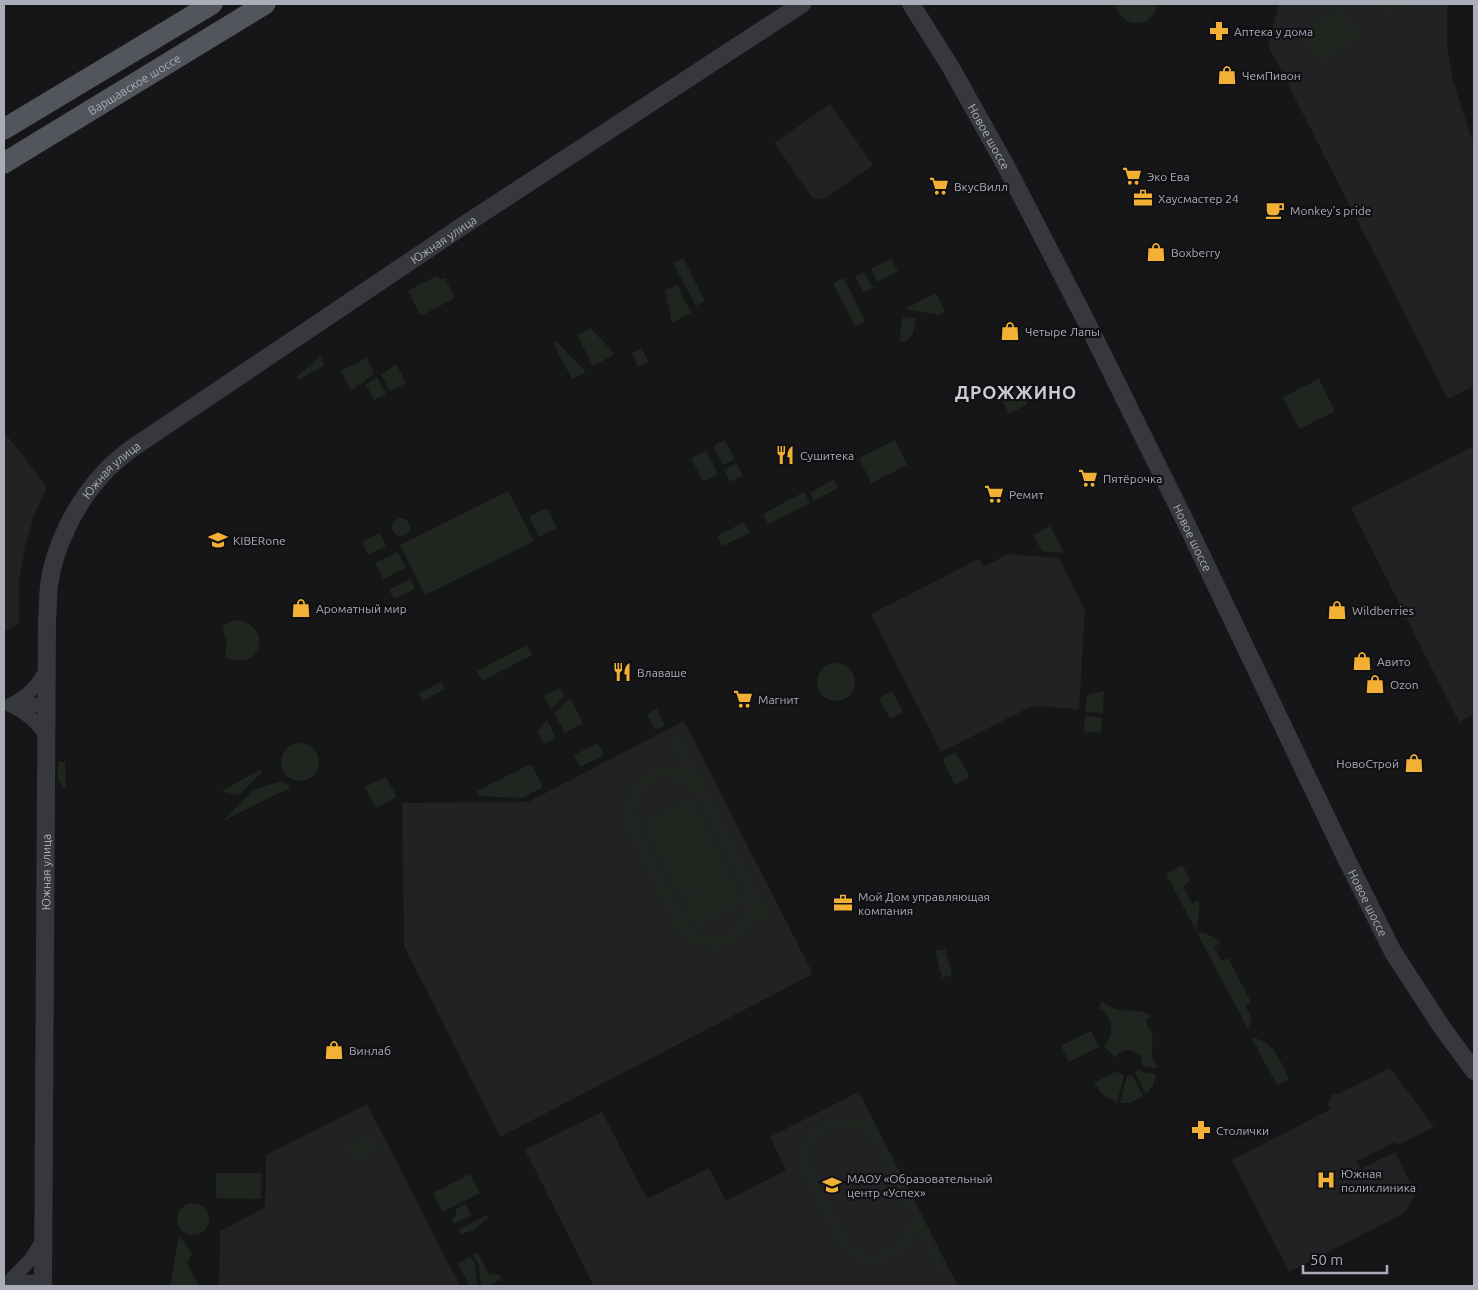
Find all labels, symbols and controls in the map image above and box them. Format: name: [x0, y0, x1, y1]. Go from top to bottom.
pharmacy icon: Аптека у дома: [1208, 20, 1230, 42]
place label: Аптека у дома: [1234, 25, 1313, 38]
street label: Варшавское шоссе: [85, 51, 182, 117]
shop icon: ЧемПивон: [1216, 64, 1238, 86]
place label: ЧемПивон: [1242, 69, 1301, 82]
street label: Новое шоссе: [966, 101, 1013, 172]
supermarket icon: Эко Ева: [1121, 165, 1143, 187]
place label: Эко Ева: [1147, 170, 1190, 183]
supermarket icon: ВкусВилл: [928, 175, 950, 197]
place label: ВкусВилл: [954, 180, 1008, 193]
office icon: Хаусмастер 24: [1132, 187, 1154, 209]
place label: Хаусмастер 24: [1158, 192, 1239, 205]
cafe icon: Monkey’s pride: [1264, 199, 1286, 221]
place label: Monkey’s pride: [1290, 204, 1371, 217]
street label: Южная улица: [408, 212, 478, 266]
shop icon: Boxberry: [1145, 241, 1167, 263]
place label: Boxberry: [1171, 246, 1221, 259]
shop icon: Четыре Лапы: [999, 320, 1021, 342]
place label: Четыре Лапы: [1025, 325, 1100, 338]
district label: ДРОЖЖИНО: [955, 382, 1077, 402]
street label: Южная улица: [79, 438, 142, 501]
restaurant icon: Сушитека: [774, 444, 796, 466]
place label: Сушитека: [800, 449, 854, 462]
supermarket icon: Пятёрочка: [1077, 467, 1099, 489]
place label: Пятёрочка: [1103, 472, 1162, 485]
supermarket icon: Ремит: [983, 483, 1005, 505]
place label: Ремит: [1009, 488, 1044, 501]
street label: Новое шоссе: [1171, 502, 1215, 573]
school or university icon: KIBERone: [207, 529, 229, 551]
place label: KIBERone: [233, 534, 286, 547]
shop icon: Ароматный мир: [290, 597, 312, 619]
shop icon: Wildberries: [1326, 599, 1348, 621]
place label: Ароматный мир: [316, 602, 407, 615]
place label: Wildberries: [1352, 604, 1414, 617]
shop icon: Авито: [1351, 650, 1373, 672]
place label: Авито: [1377, 655, 1411, 668]
restaurant icon: Влаваше: [611, 661, 633, 683]
place label: Влаваше: [637, 666, 687, 679]
shop icon: Ozon: [1364, 673, 1386, 695]
place label: Ozon: [1390, 678, 1419, 691]
supermarket icon: Магнит: [732, 688, 754, 710]
place label: Магнит: [758, 693, 800, 706]
shop icon: НовоСтрой: [1403, 752, 1425, 774]
place label: НовоСтрой: [1336, 757, 1399, 770]
street label: Южная улица: [39, 834, 52, 910]
street label: Новое шоссе: [1346, 867, 1391, 938]
place label: Мой Дом управляющая компания: [858, 890, 990, 917]
office icon: Мой Дом управляющая компания: [832, 892, 854, 914]
shop icon: Винлаб: [323, 1039, 345, 1061]
place label: Винлаб: [349, 1044, 391, 1057]
pharmacy icon: Столички: [1190, 1119, 1212, 1141]
place label: Столички: [1216, 1124, 1269, 1137]
place label: Южная поликлиника: [1341, 1167, 1416, 1194]
hospital icon: Южная поликлиника: [1315, 1169, 1337, 1191]
place label: МАОУ «Образовательный центр «Успех»: [847, 1172, 993, 1199]
school or university icon: МАОУ «Образовательный центр «Успех»: [821, 1174, 843, 1196]
scale bar: [1303, 1242, 1387, 1274]
text: 50 m: [1310, 1251, 1343, 1268]

